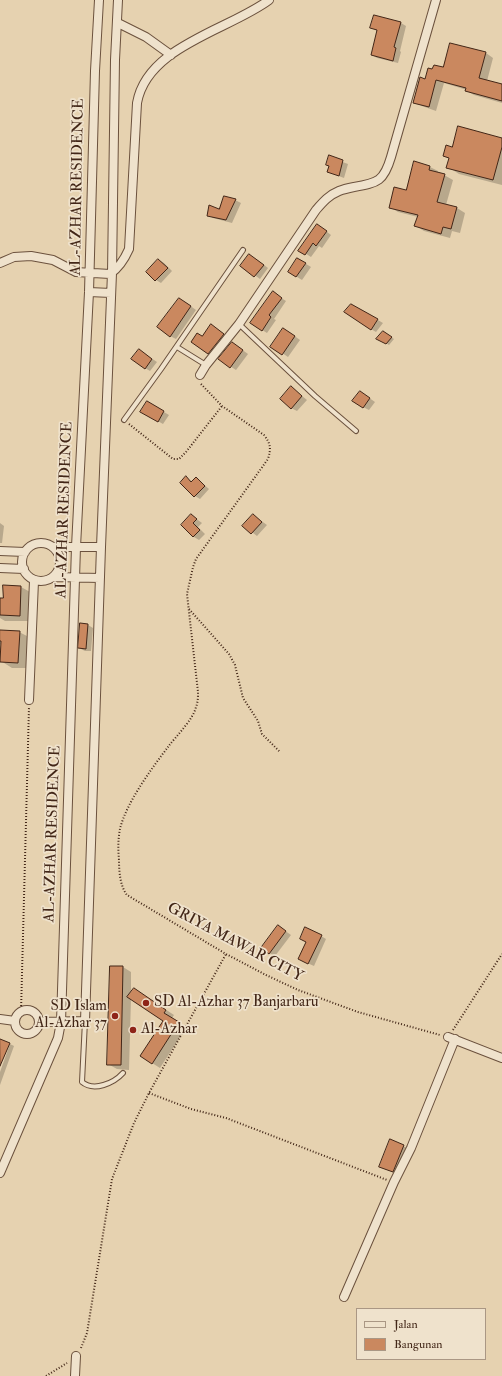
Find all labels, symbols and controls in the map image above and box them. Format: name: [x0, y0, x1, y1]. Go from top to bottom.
street label: AL-AZHAR RESIDENCE: [67, 98, 89, 276]
street label: AL-AZHAR RESIDENCE: [53, 421, 77, 599]
street label: AL-AZHAR RESIDENCE: [41, 745, 65, 923]
street label: GRIYA MAWAR CITY: [164, 899, 306, 987]
place label: SD Al-Azhar 37 Banjarbaru: [154, 994, 319, 1012]
place label: SD Islam Al-Azhar 37: [35, 998, 107, 1033]
marker: SD Al-Azhar 37 Banjarbaru: [141, 998, 151, 1008]
marker: SD Islam Al-Azhar 37: [110, 1011, 120, 1021]
place label: Al-Azhar: [141, 1021, 197, 1039]
marker: Al-Azhar: [128, 1025, 138, 1035]
legend: [356, 1308, 486, 1360]
text: Jalan: [394, 1317, 418, 1332]
text: Bangunan: [394, 1337, 443, 1352]

